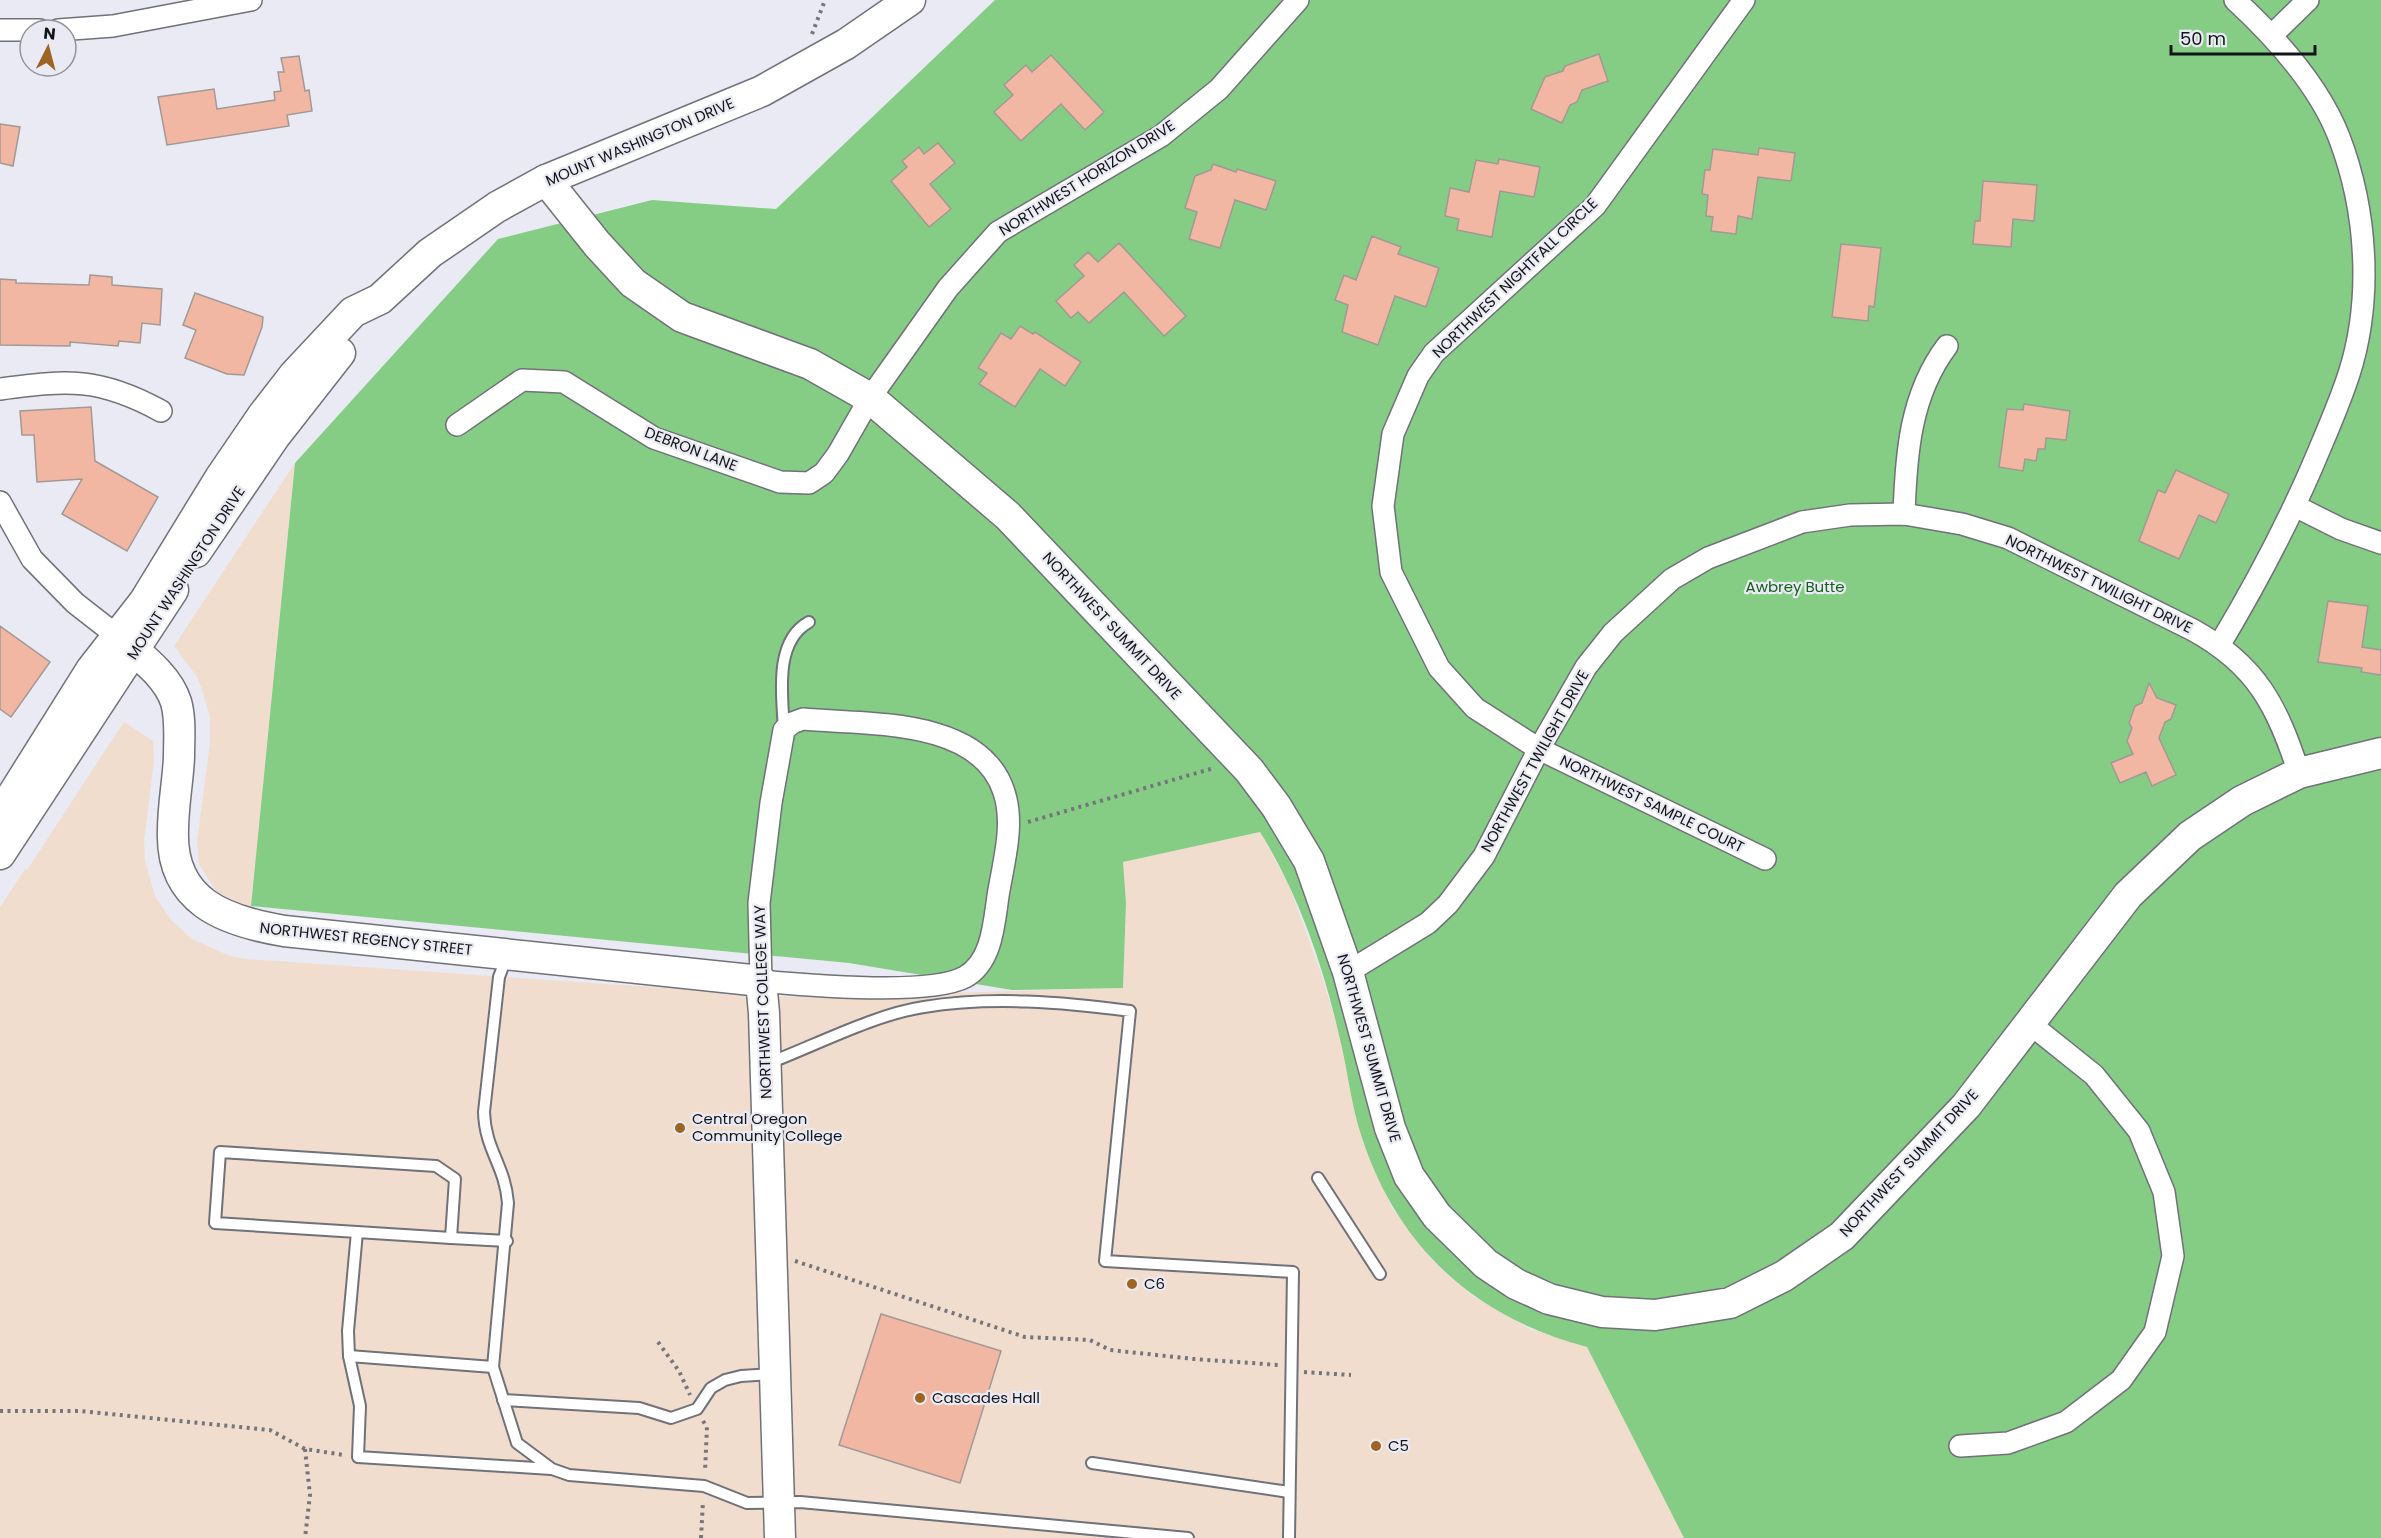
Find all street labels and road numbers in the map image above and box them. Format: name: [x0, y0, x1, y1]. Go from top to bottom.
street label: MOUNT WASHINGTON DRIVE: [542, 92, 737, 191]
street label: NORTHWEST HORIZON DRIVE: [995, 115, 1179, 241]
street label: NORTHWEST NIGHTFALL CIRCLE: [1427, 193, 1602, 362]
street label: DEBRON LANE: [642, 421, 741, 476]
street label: MOUNT WASHINGTON DRIVE: [121, 482, 250, 664]
street label: NORTHWEST TWILIGHT DRIVE: [2002, 529, 2196, 638]
street label: NORTHWEST SUMMIT DRIVE: [1038, 547, 1187, 704]
street label: NORTHWEST TWILIGHT DRIVE: [1476, 666, 1593, 856]
street label: NORTHWEST SAMPLE COURT: [1557, 750, 1748, 857]
street label: NORTHWEST COLLEGE WAY: [749, 904, 776, 1099]
street label: NORTHWEST REGENCY STREET: [259, 917, 473, 960]
street label: NORTHWEST SUMMIT DRIVE: [1333, 951, 1406, 1145]
street label: NORTHWEST SUMMIT DRIVE: [1834, 1084, 1983, 1241]

